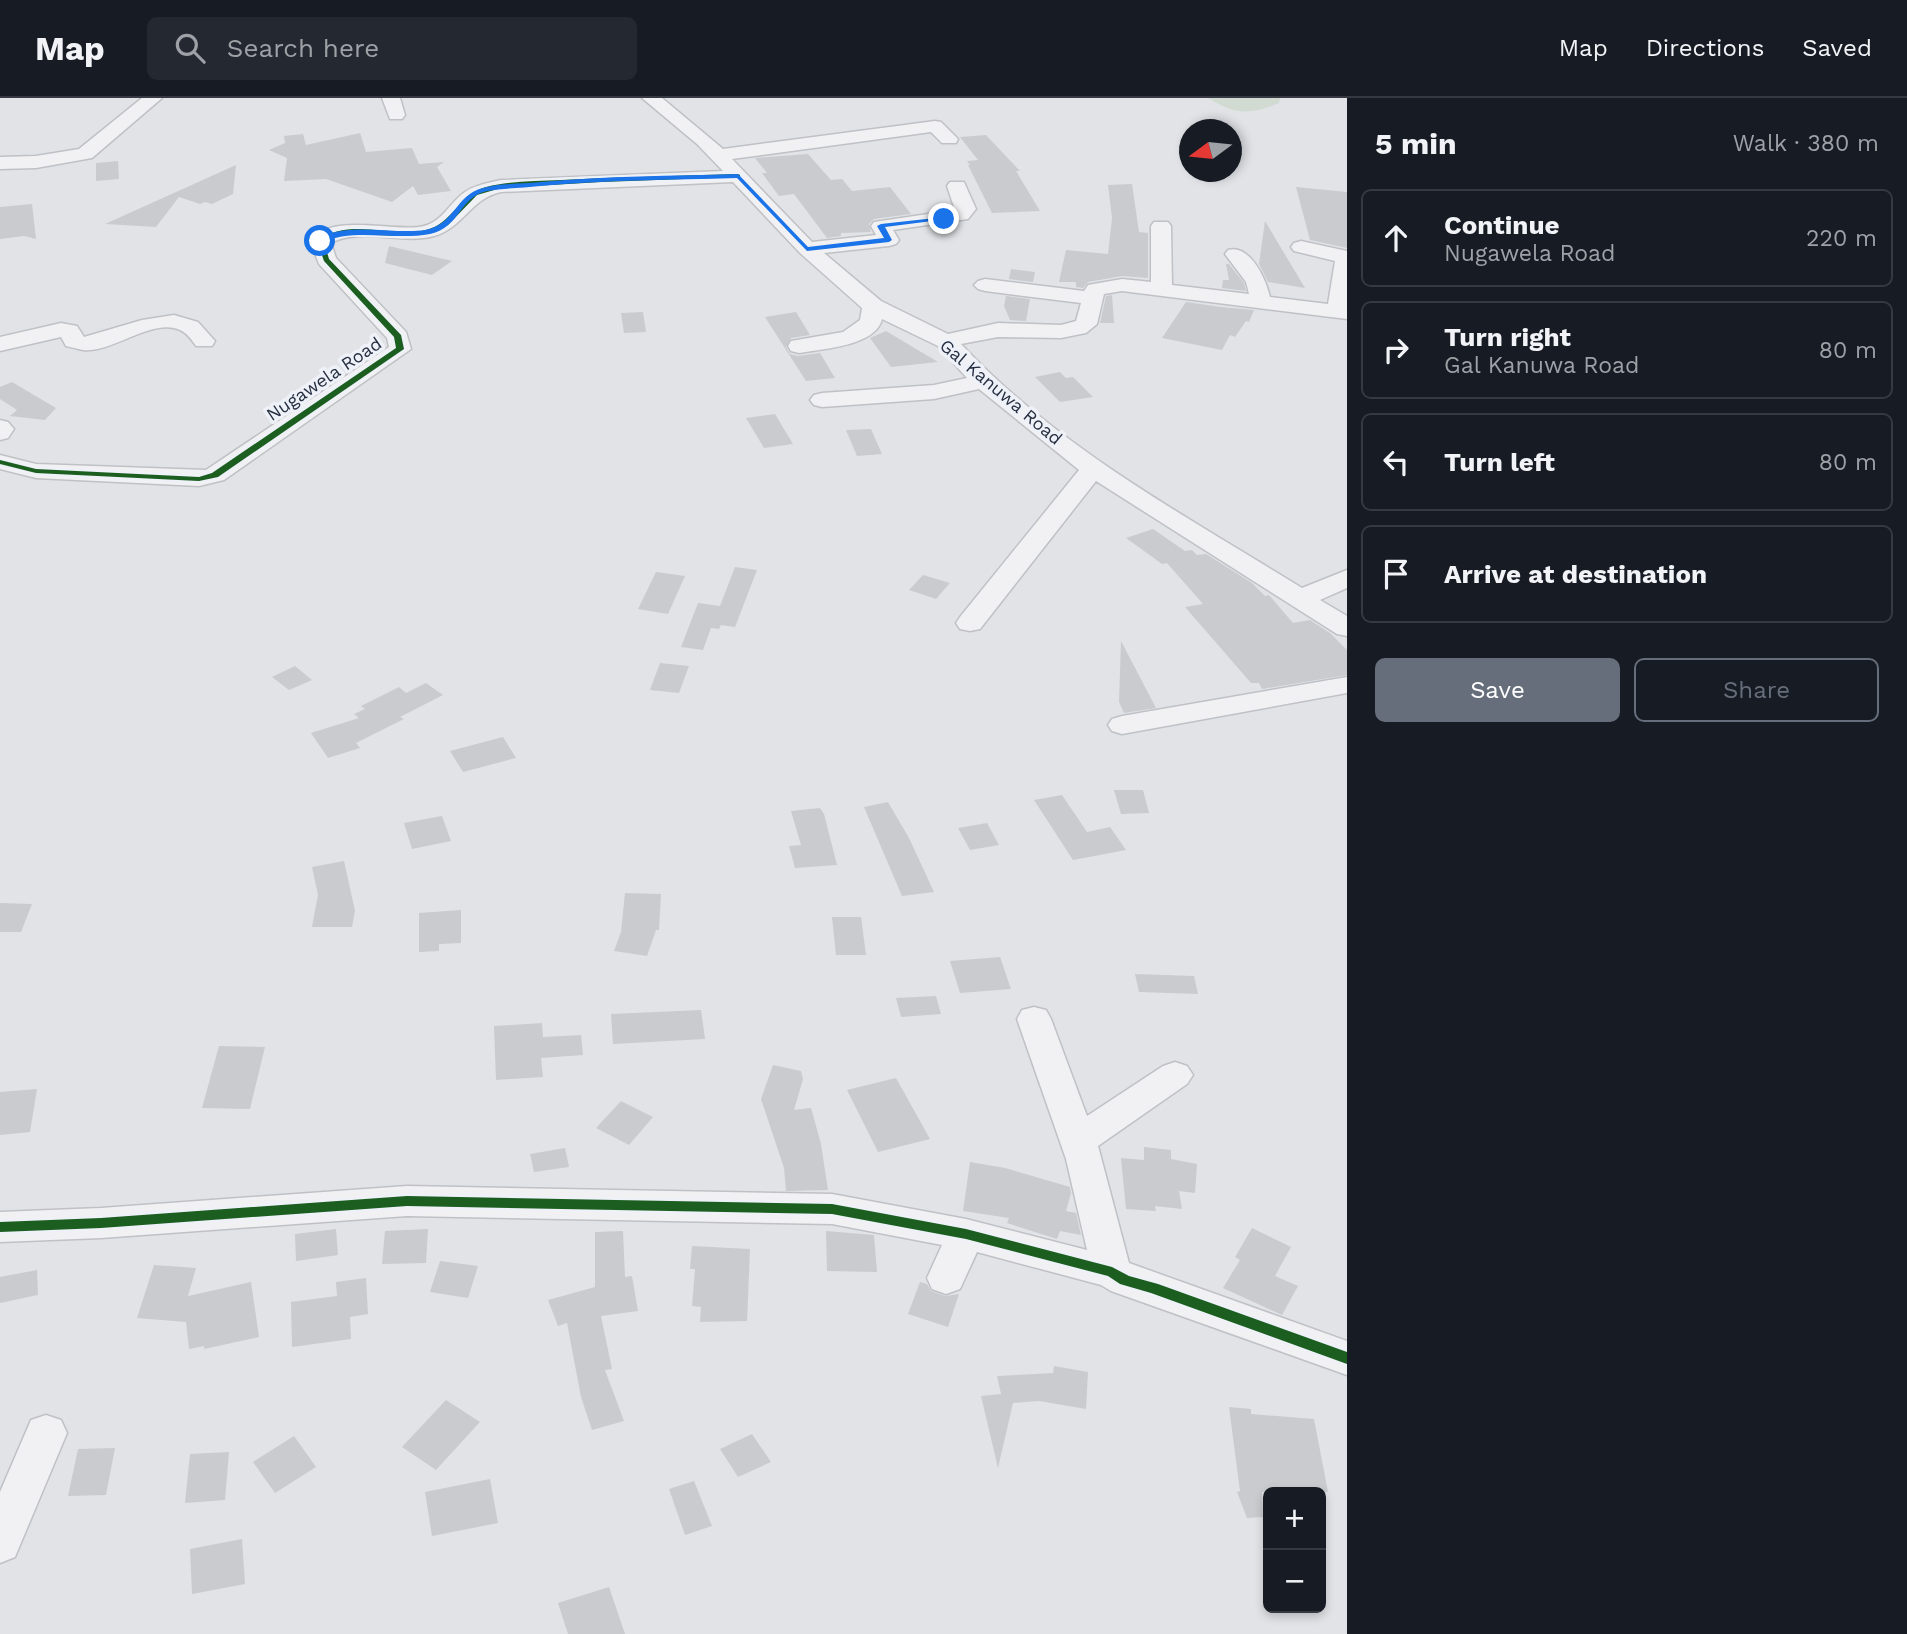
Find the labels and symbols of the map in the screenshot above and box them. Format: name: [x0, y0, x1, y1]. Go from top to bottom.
north arrow: [1179, 119, 1242, 182]
route end: [928, 203, 959, 234]
route start: [304, 225, 335, 256]
street label: Nugawela Road: [262, 332, 385, 425]
street label: Gal Kanuwa Road: [936, 334, 1067, 449]

